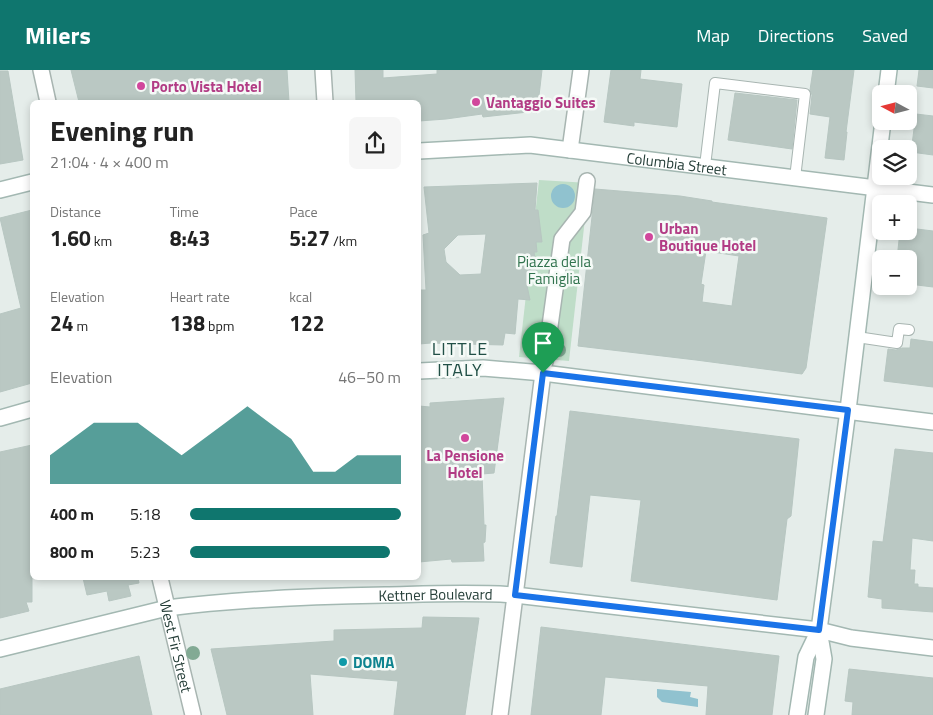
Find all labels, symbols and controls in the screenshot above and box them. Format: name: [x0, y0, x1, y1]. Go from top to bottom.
text: Milers: [25, 17, 91, 53]
text: Map: [696, 22, 730, 49]
text: Directions: [758, 22, 834, 49]
text: Saved: [862, 22, 908, 49]
place label: Porto Vista Hotel: [151, 75, 262, 98]
marker: Porto Vista Hotel: [135, 80, 147, 92]
north arrow: [872, 85, 918, 130]
map controls: [872, 85, 917, 295]
place label: Vantaggio Suites: [486, 91, 595, 114]
marker: Vantaggio Suites: [470, 96, 482, 108]
text: Evening run: [50, 109, 194, 152]
button: share: [349, 117, 401, 169]
button: layers: [872, 140, 917, 185]
street label: Columbia Street: [625, 146, 729, 181]
text: 21:04 · 4 × 400 m: [50, 150, 169, 174]
button: +: [872, 195, 917, 240]
text: Distance: [50, 201, 101, 222]
text: Time: [170, 201, 199, 222]
text: Pace: [289, 201, 318, 222]
place label: Urban Boutique Hotel: [659, 217, 756, 257]
text: 1.60: [50, 222, 91, 254]
text: 8:43: [170, 222, 210, 254]
text: 5:27: [289, 222, 330, 254]
text: km: [91, 230, 112, 251]
text: /km: [330, 230, 357, 251]
marker: Urban Boutique Hotel: [643, 231, 655, 243]
park label: Piazza della Famiglia: [517, 250, 592, 290]
button: −: [872, 250, 917, 295]
text: Elevation: [50, 286, 104, 307]
text: Heart rate: [170, 286, 230, 307]
text: kcal: [289, 286, 312, 307]
text: 24: [50, 307, 74, 339]
text: 138: [170, 307, 205, 339]
text: 122: [289, 307, 325, 339]
text: m: [74, 315, 88, 336]
text: bpm: [205, 315, 234, 336]
pin: [522, 322, 564, 373]
icon: arrive: [529, 329, 557, 357]
district label: LITTLE ITALY: [432, 335, 488, 383]
text: Elevation: [50, 365, 112, 389]
text: 46–50 m: [338, 365, 401, 389]
marker: La Pensione Hotel: [459, 432, 471, 444]
place label: La Pensione Hotel: [426, 444, 504, 484]
text: 400 m: [50, 502, 94, 526]
text: 5:18: [130, 502, 160, 526]
text: 800 m: [50, 540, 94, 564]
text: 5:23: [130, 540, 160, 564]
street label: Kettner Boulevard: [378, 582, 493, 607]
street label: West Fir Street: [154, 597, 199, 695]
place label: DOMA: [353, 651, 394, 674]
marker: DOMA: [337, 656, 349, 668]

